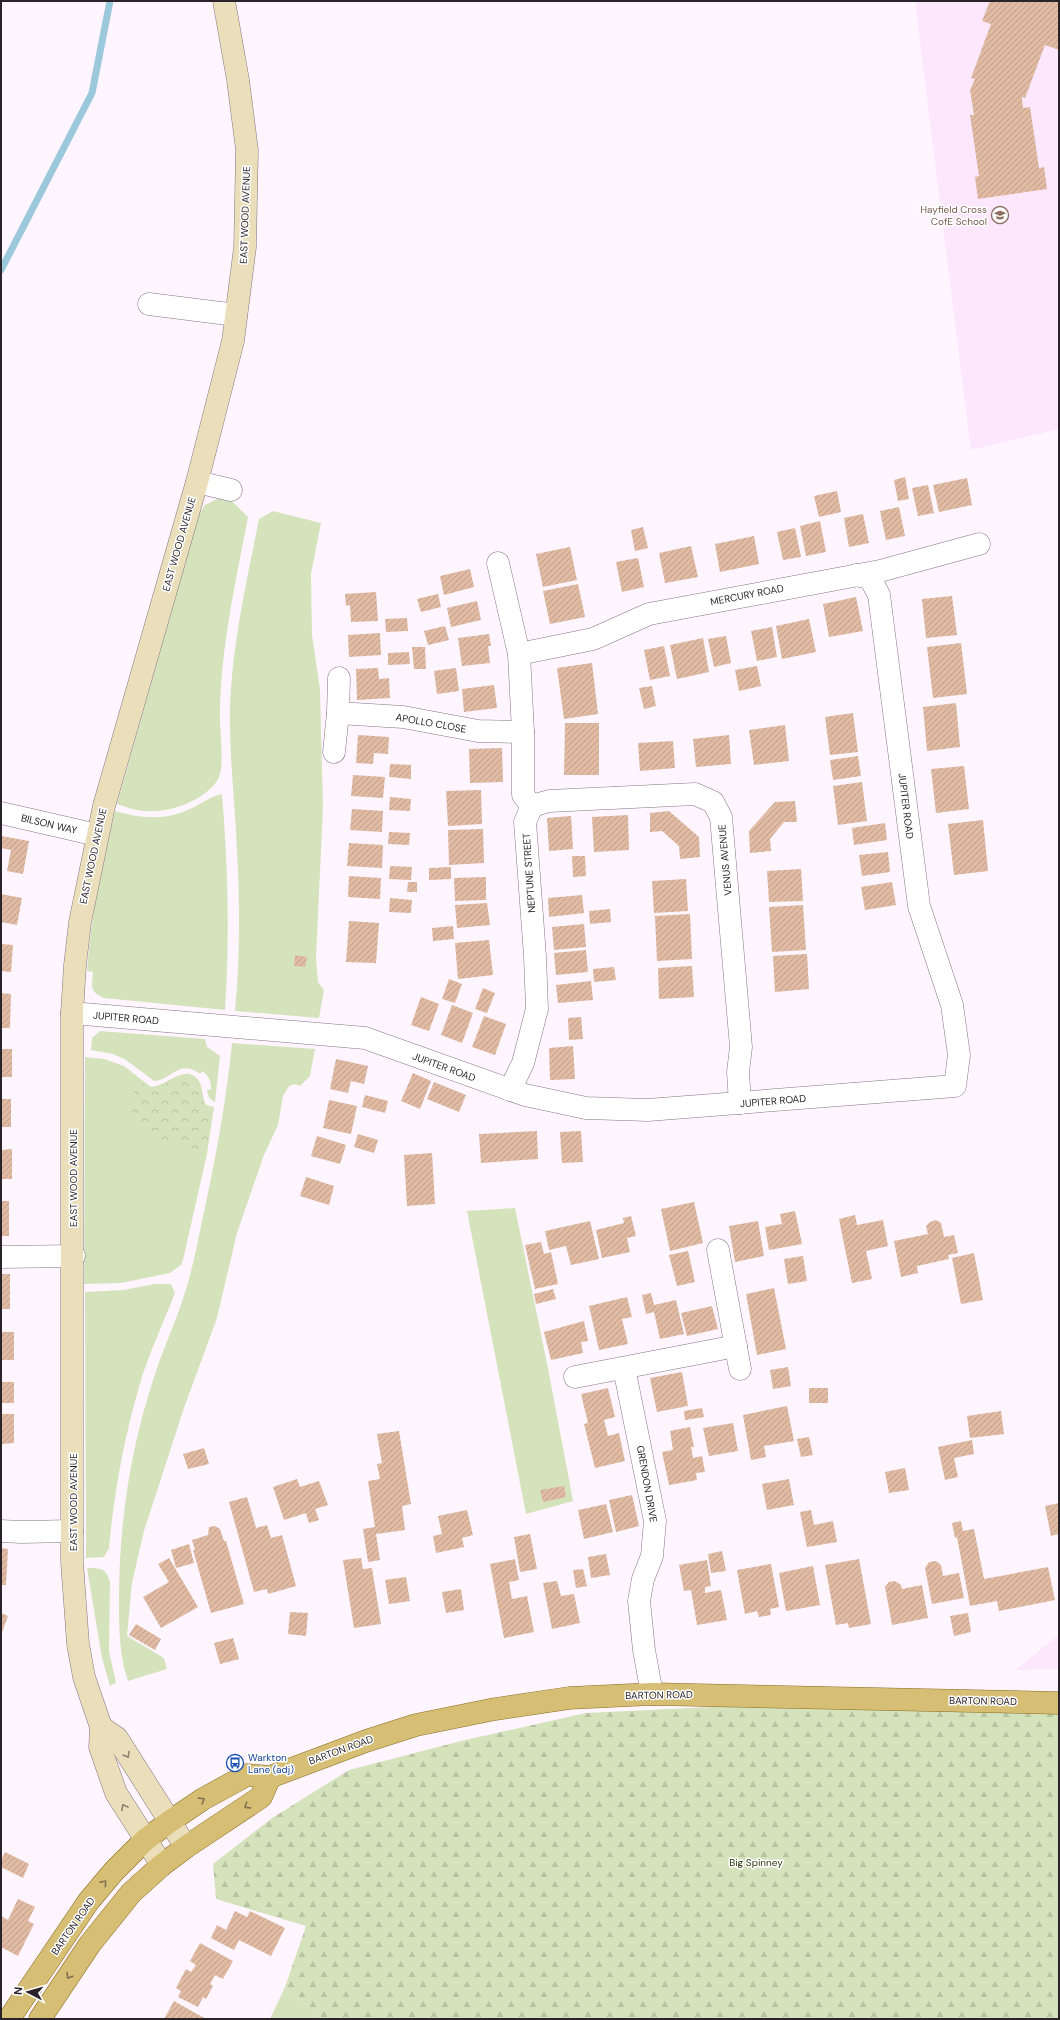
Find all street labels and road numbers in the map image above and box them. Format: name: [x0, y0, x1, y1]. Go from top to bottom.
street label: EAST WOOD AVENUE: [237, 166, 253, 264]
street label: EAST WOOD AVENUE: [159, 495, 199, 593]
street label: MERCURY ROAD: [709, 581, 785, 608]
street label: APOLLO CLOSE: [395, 710, 468, 736]
street label: JUPITER ROAD: [896, 772, 917, 840]
street label: EAST WOOD AVENUE: [76, 806, 110, 905]
street label: BILSON WAY: [20, 811, 78, 837]
street label: VENUS AVENUE: [715, 824, 735, 896]
street label: NEPTUNE STREET: [520, 832, 538, 913]
street label: JUPITER ROAD: [92, 1009, 160, 1027]
street label: JUPITER ROAD: [411, 1050, 477, 1084]
street label: JUPITER ROAD: [739, 1092, 807, 1110]
street label: EAST WOOD AVENUE: [67, 1129, 80, 1227]
street label: GRENDON DRIVE: [634, 1445, 660, 1524]
street label: EAST WOOD AVENUE: [67, 1453, 80, 1551]
street label: BARTON ROAD: [625, 1688, 693, 1702]
street label: BARTON ROAD: [949, 1694, 1017, 1708]
street label: BARTON ROAD: [307, 1732, 375, 1768]
street label: BARTON ROAD: [48, 1894, 98, 1957]

